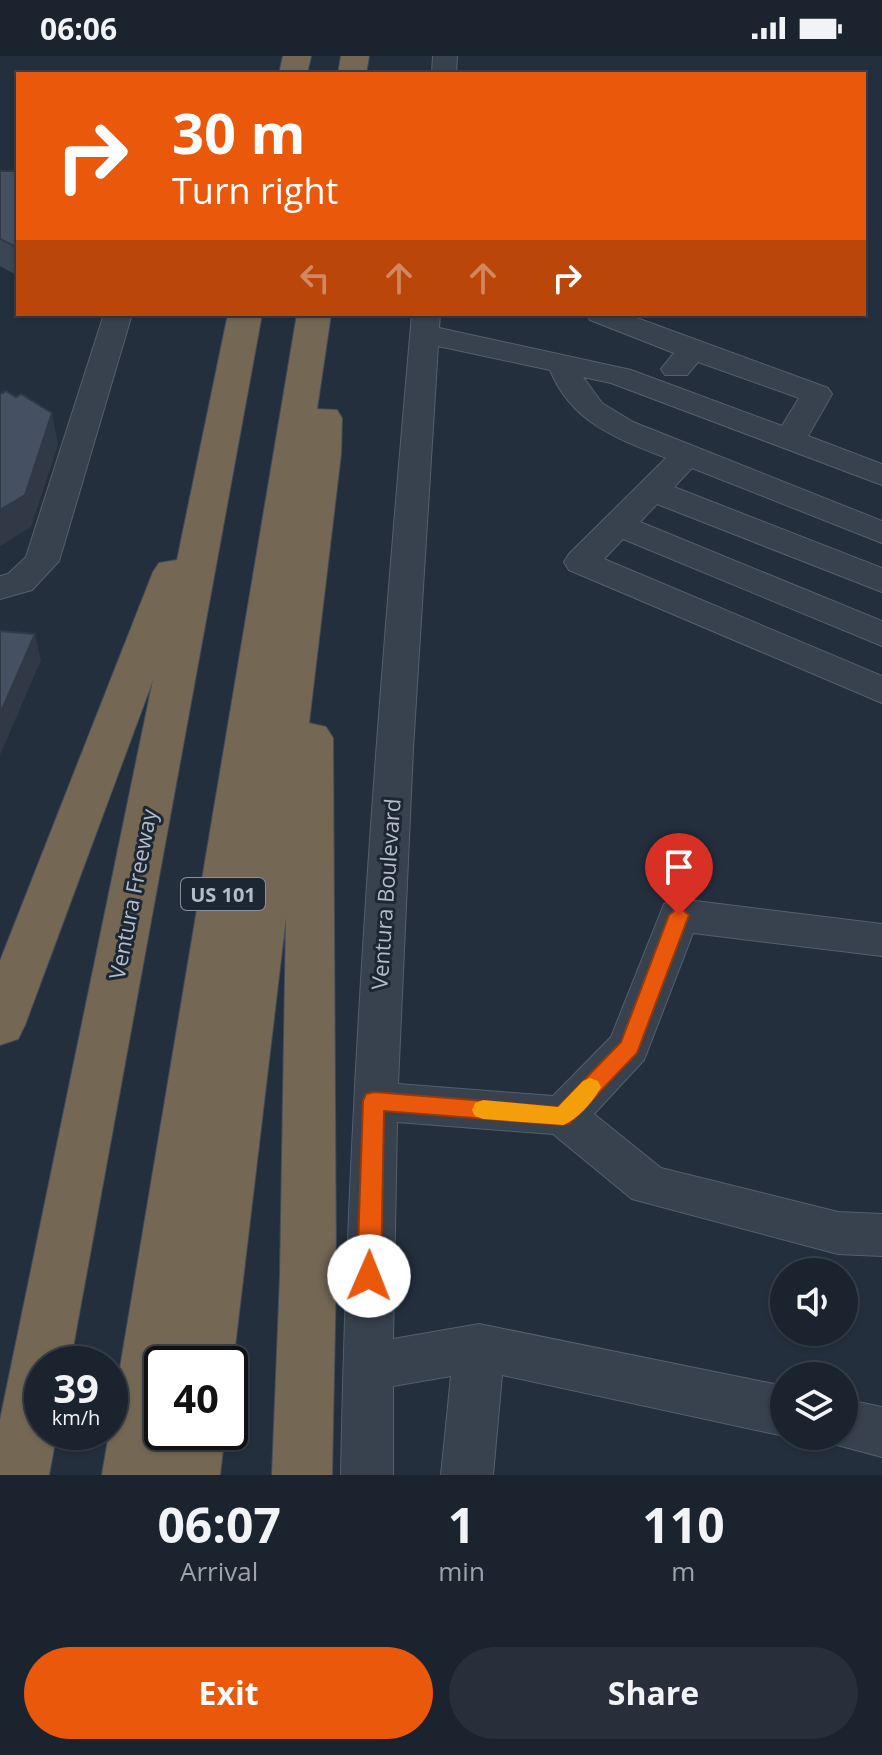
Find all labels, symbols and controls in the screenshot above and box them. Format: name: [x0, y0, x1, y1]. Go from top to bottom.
text: 06:06: [40, 8, 117, 49]
text: 30 m: [172, 94, 306, 170]
icon: right: [40, 104, 144, 208]
text: Turn right: [172, 166, 338, 215]
icon: left: [293, 256, 337, 300]
icon: ahead: [377, 256, 421, 300]
icon: ahead: [461, 256, 505, 300]
icon: right: [545, 256, 589, 300]
street label: Ventura Boulevard: [363, 797, 407, 991]
street label: Ventura Freeway: [101, 805, 163, 982]
pin: [645, 833, 713, 915]
icon: arrive: [657, 845, 701, 889]
road number: US 101: [181, 878, 265, 910]
position arrow: [327, 1234, 411, 1318]
map controls: [770, 1258, 858, 1450]
button: sound: [770, 1258, 858, 1346]
speed limit sign: 40: [144, 1346, 248, 1450]
text: 39: [53, 1360, 99, 1415]
button: layers: [770, 1362, 858, 1450]
text: km/h: [52, 1404, 100, 1431]
text: 06:07: [157, 1492, 281, 1557]
text: 1: [448, 1492, 475, 1557]
text: 110: [642, 1492, 725, 1557]
text: Arrival: [180, 1553, 258, 1589]
text: min: [438, 1553, 485, 1589]
text: m: [671, 1553, 695, 1589]
button: Exit: [24, 1647, 433, 1739]
button: Share: [449, 1647, 858, 1739]

